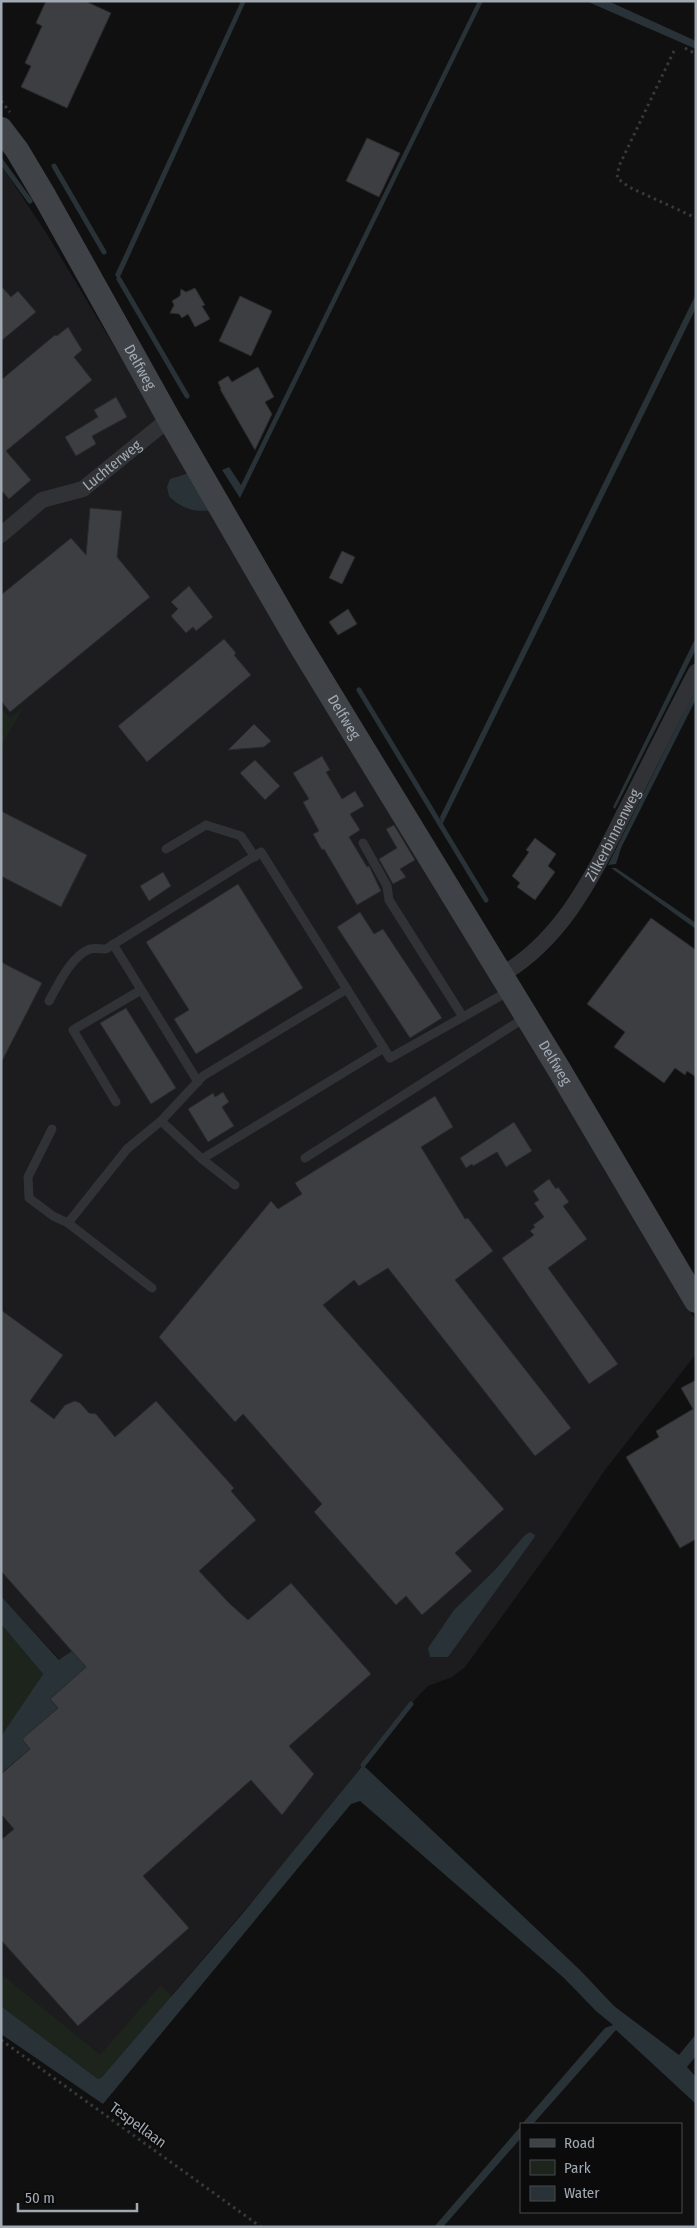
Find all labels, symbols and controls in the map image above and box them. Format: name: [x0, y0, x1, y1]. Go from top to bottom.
street label: Delfweg: [120, 341, 160, 393]
street label: Luchterweg: [79, 436, 145, 494]
street label: Delfweg: [324, 691, 364, 743]
street label: Zilkerbinnenweg: [581, 786, 644, 884]
street label: Delfweg: [535, 1037, 575, 1088]
street label: Tespellaan: [106, 2098, 170, 2152]
legend: [520, 2123, 682, 2213]
text: Road: [564, 2134, 595, 2152]
text: Park: [564, 2159, 591, 2177]
scale bar: [18, 2180, 136, 2212]
text: Water: [564, 2184, 600, 2202]
text: 50 m: [25, 2189, 55, 2207]

